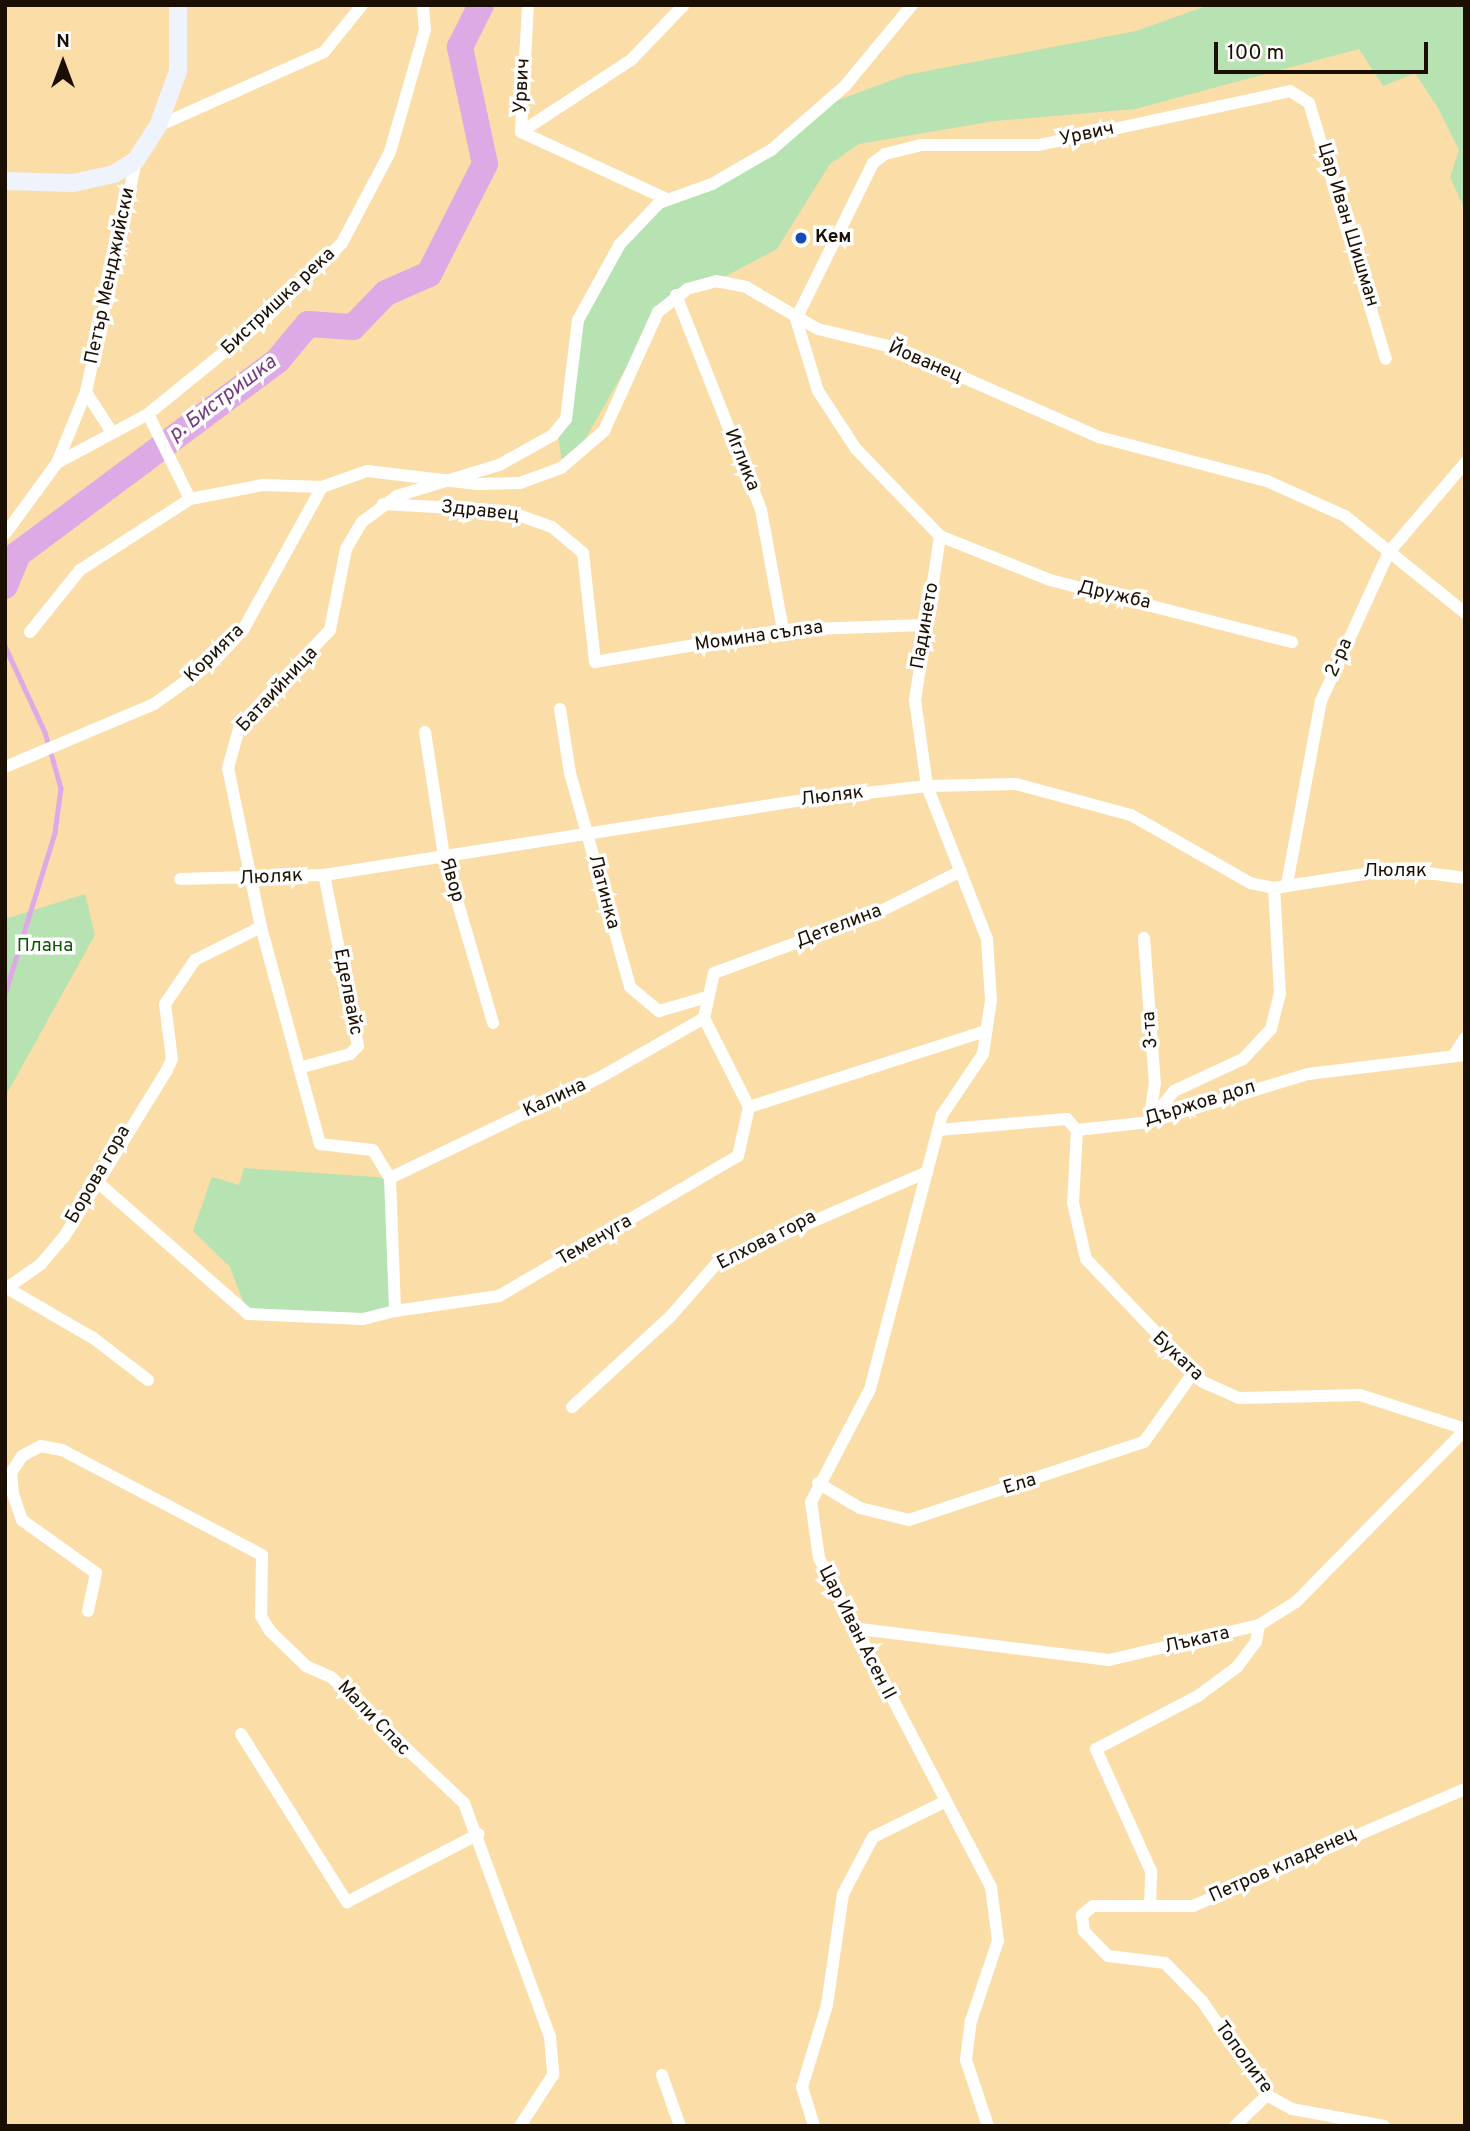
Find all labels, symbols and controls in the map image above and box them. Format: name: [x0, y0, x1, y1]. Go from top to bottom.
north arrow: [28, 28, 98, 98]
scale bar: [1218, 28, 1432, 72]
text: N: [56, 30, 70, 54]
text: 100 m: [1227, 40, 1284, 67]
street label: Урвич: [510, 58, 536, 114]
street label: Урвич: [1058, 118, 1116, 152]
street label: Цар Иван Шишман: [1311, 140, 1383, 310]
street label: Петър Менджийски: [81, 186, 141, 366]
place label: Кем: [815, 227, 851, 249]
marker: Кем: [793, 230, 809, 246]
street label: Бистришка река: [217, 244, 341, 360]
street label: Йованец: [884, 337, 966, 389]
water label: р. Бистришка: [164, 350, 282, 448]
street label: Иглика: [718, 426, 764, 494]
street label: Здравец: [440, 497, 520, 527]
street label: Дружба: [1075, 577, 1153, 615]
street label: Падинето: [907, 581, 945, 671]
street label: Момина сълза: [693, 617, 825, 657]
street label: Корията: [180, 620, 250, 688]
street label: 2-ра: [1321, 635, 1359, 681]
street label: Батаийница: [233, 643, 323, 737]
street label: Люляк: [799, 782, 865, 812]
street label: Латинка: [582, 852, 624, 932]
street label: Явор: [434, 855, 468, 905]
street label: Люляк: [1363, 861, 1427, 883]
street label: Люляк: [239, 865, 303, 891]
street label: Детелина: [793, 900, 885, 954]
park label: Плана: [17, 936, 73, 958]
street label: Еделвайс: [327, 947, 367, 1037]
street label: 3-та: [1138, 1010, 1164, 1050]
street label: Калина: [520, 1075, 590, 1123]
street label: Държов дол: [1141, 1076, 1259, 1132]
street label: Борова гора: [62, 1122, 136, 1228]
street label: Елхова гора: [714, 1206, 820, 1276]
street label: Теменуга: [554, 1210, 636, 1272]
street label: Буката: [1147, 1328, 1207, 1386]
street label: Ела: [1001, 1469, 1039, 1501]
street label: Цар Иван Асен II: [812, 1562, 900, 1704]
street label: Лъката: [1162, 1622, 1232, 1660]
street label: Мали Спас: [332, 1677, 414, 1761]
street label: Петров кладенец: [1206, 1823, 1360, 1909]
street label: Тополите: [1209, 2017, 1277, 2099]

